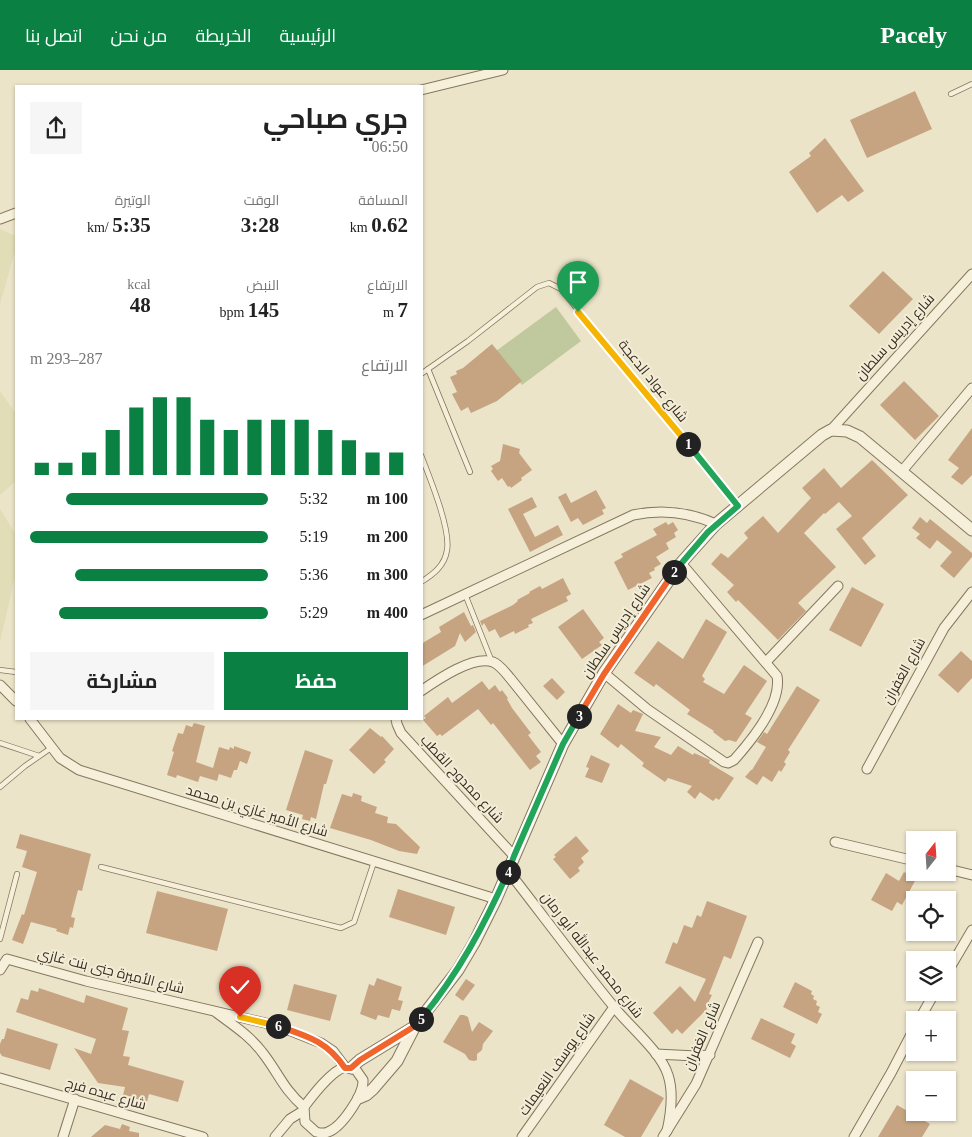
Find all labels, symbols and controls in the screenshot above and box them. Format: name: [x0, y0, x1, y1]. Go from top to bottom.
text: Pacely: [880, 22, 947, 48]
text: اتصل بنا: [25, 26, 83, 46]
text: من نحن: [111, 26, 167, 46]
text: الخريطة: [195, 26, 252, 46]
text: الرئيسية: [280, 26, 336, 46]
button: share: [30, 102, 82, 154]
text: جري صباحي: [263, 103, 408, 134]
text: 06:50: [372, 138, 408, 155]
text: الوتيرة: [115, 193, 151, 208]
text: الوقت: [244, 193, 279, 208]
text: المسافة: [358, 193, 408, 208]
text: 5:35: [112, 213, 151, 237]
text: 3:28: [241, 213, 279, 237]
text: 0.62: [371, 213, 408, 237]
text: /km: [87, 220, 112, 235]
text: km: [350, 220, 371, 235]
pin: [557, 261, 599, 312]
icon: arrive: [564, 268, 592, 296]
text: kcal: [127, 277, 151, 292]
text: النبض: [246, 278, 279, 293]
text: الارتفاع: [367, 278, 408, 293]
street label: شارع إدريس سلطان: [852, 291, 938, 384]
text: 48: [130, 293, 151, 317]
text: 145: [248, 298, 279, 322]
text: 7: [398, 298, 408, 322]
text: bpm: [219, 305, 248, 320]
text: m: [383, 305, 398, 320]
street label: شارع عواد الدعجة: [615, 337, 691, 426]
text: 287–293 m: [30, 350, 102, 367]
text: الارتفاع: [361, 357, 408, 374]
pin: 1: [676, 432, 700, 456]
text: 1: [685, 437, 692, 452]
text: 5:32: [300, 490, 328, 507]
text: 100 m: [367, 490, 408, 507]
text: 5:19: [300, 528, 328, 545]
text: 200 m: [367, 528, 408, 545]
pin: 2: [662, 560, 686, 584]
text: 2: [671, 565, 678, 580]
text: 5:36: [300, 566, 328, 583]
text: 300 m: [367, 566, 408, 583]
street label: شارع إدريس سلطان: [579, 581, 654, 682]
text: 5:29: [300, 604, 328, 621]
text: 400 m: [367, 604, 408, 621]
street label: شارع الغفران: [880, 635, 929, 707]
button: مشاركة: [30, 652, 214, 710]
button: حفظ: [224, 652, 408, 710]
pin: 3: [566, 704, 592, 728]
text: 3: [576, 709, 583, 724]
street label: شارع ممدوح القطب: [417, 732, 506, 827]
street label: شارع الأمير غازي بن محمد: [183, 782, 330, 844]
north arrow: [906, 831, 956, 881]
map controls: [906, 831, 956, 1121]
pin: 4: [496, 860, 520, 884]
text: 4: [505, 865, 512, 880]
street label: شارع محمد عبدالله أبو رمان: [537, 888, 647, 1022]
button: locate: [906, 891, 956, 941]
street label: شارع الأميرة جنى بنت غازي: [35, 946, 186, 1000]
button: layers: [906, 951, 956, 1001]
pin: [219, 966, 261, 1017]
icon: check: [226, 973, 254, 1001]
street label: شارع الغفران: [681, 999, 724, 1073]
pin: 5: [408, 1006, 434, 1032]
street label: شارع يوسف النعيمات: [516, 1010, 599, 1119]
button: +: [906, 1011, 956, 1061]
text: 5: [418, 1012, 425, 1027]
pin: 6: [266, 1014, 290, 1038]
text: 6: [275, 1019, 282, 1034]
button: −: [906, 1071, 956, 1121]
street label: شارع عبده فرج: [64, 1075, 148, 1114]

